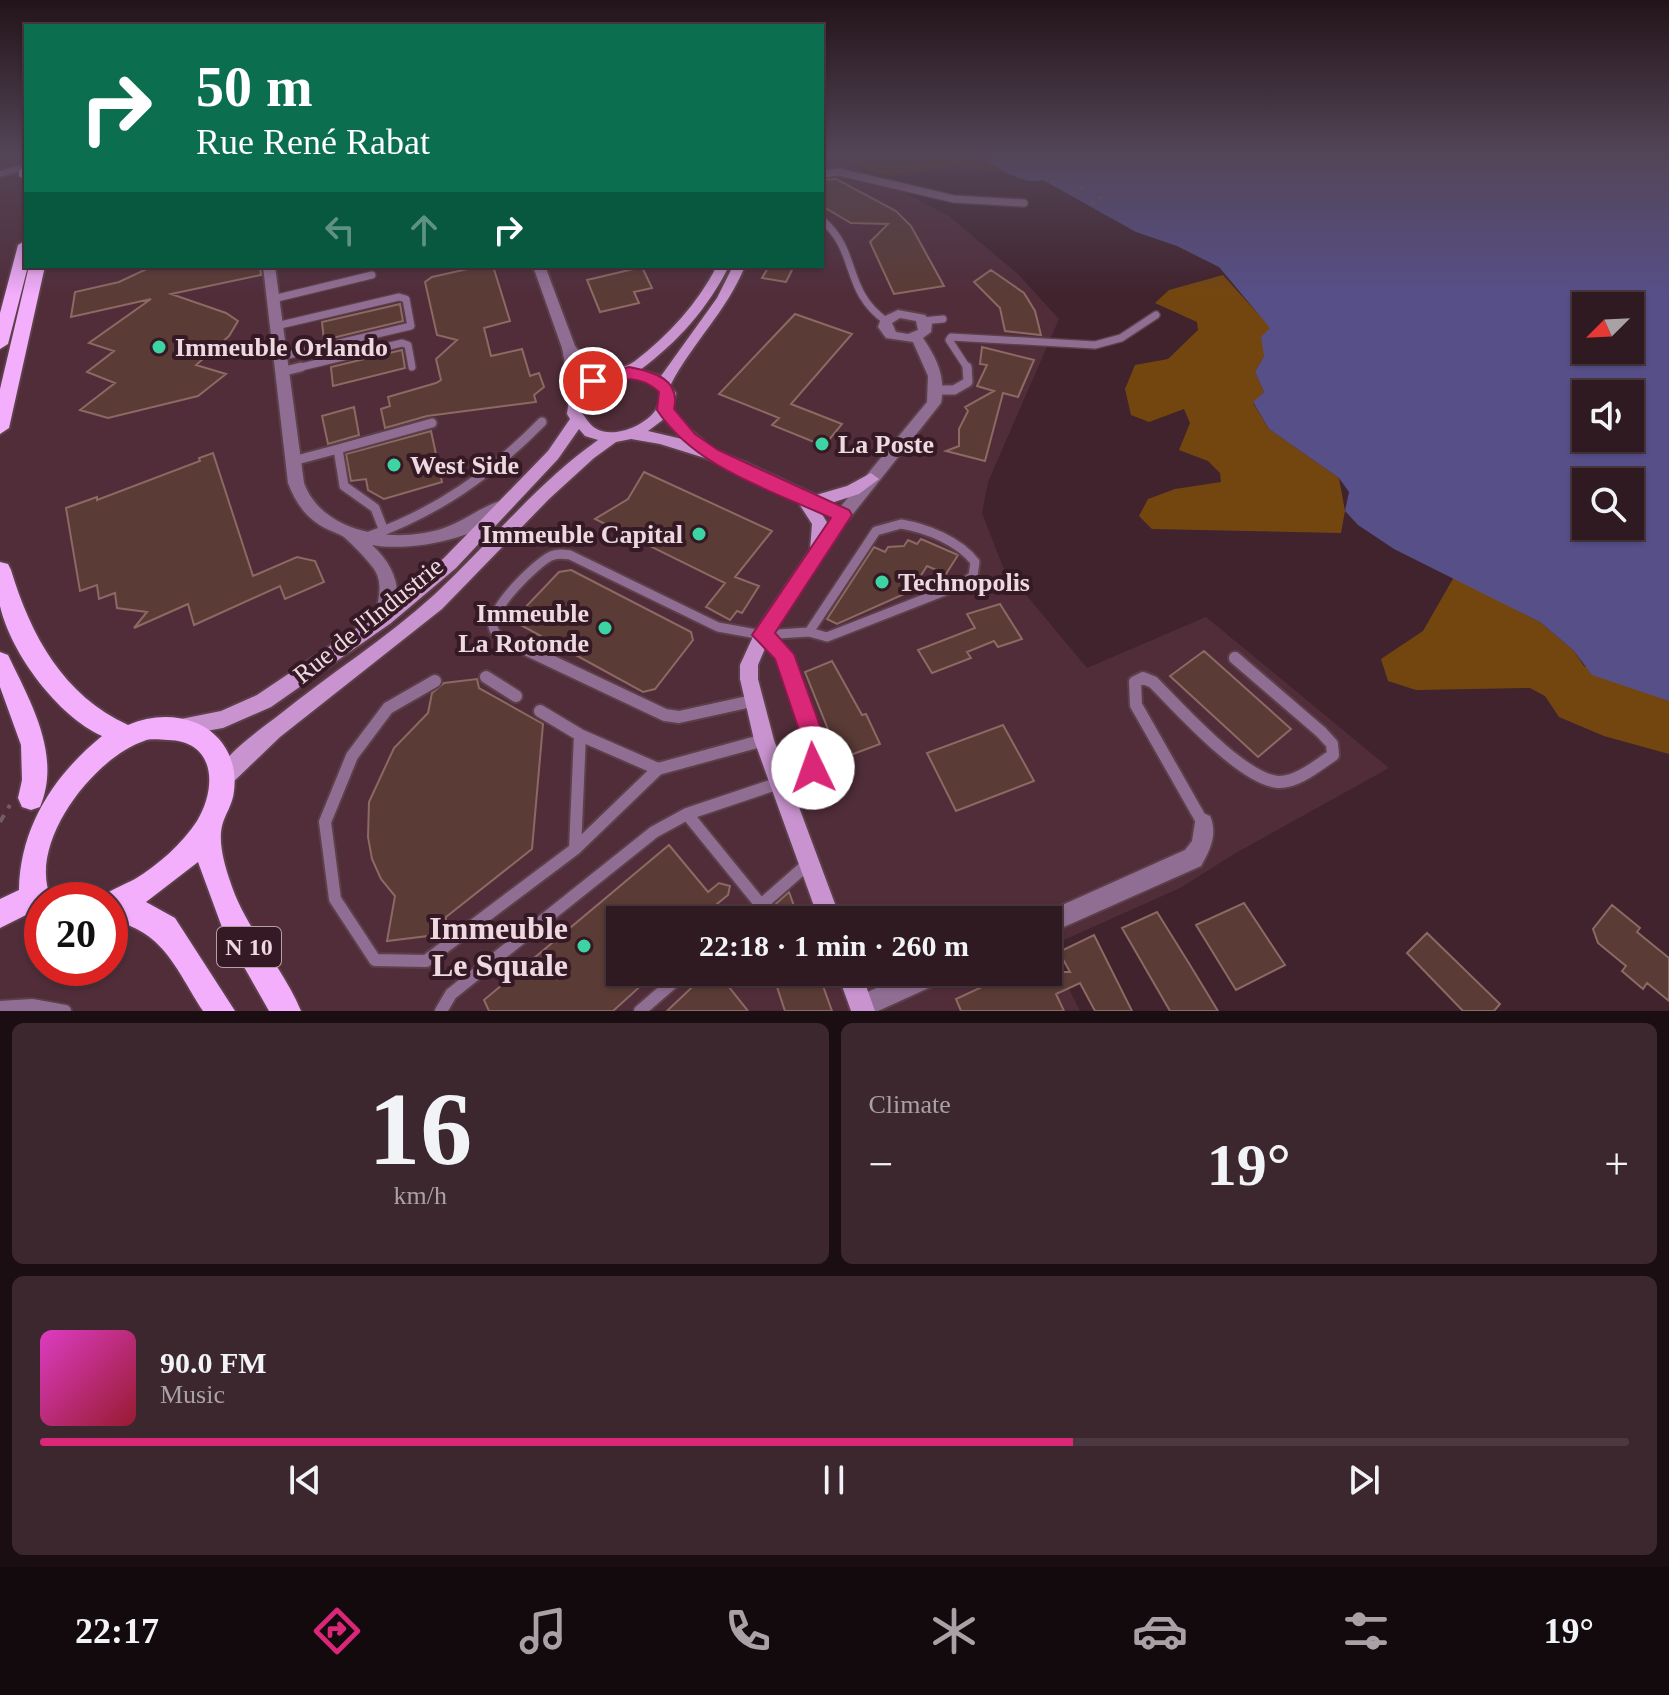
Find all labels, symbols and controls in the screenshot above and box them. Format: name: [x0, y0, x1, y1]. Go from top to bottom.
icon: right: [64, 56, 168, 160]
text: 50 m: [196, 56, 313, 118]
text: Rue René Rabat: [196, 122, 430, 162]
icon: left: [318, 208, 362, 252]
icon: ahead: [402, 208, 446, 252]
icon: right: [486, 208, 530, 252]
north arrow: [1572, 292, 1644, 364]
map controls: [1572, 292, 1644, 540]
place label: Immeuble Orlando: [175, 333, 388, 362]
marker: Immeuble Orlando: [150, 338, 168, 356]
pin: [559, 347, 627, 415]
icon: arrive: [571, 359, 615, 403]
button: sound: [1572, 380, 1644, 452]
place label: La Poste: [838, 430, 934, 459]
marker: La Poste: [813, 435, 831, 453]
place label: West Side: [410, 451, 519, 480]
marker: West Side: [385, 456, 403, 474]
button: search: [1572, 468, 1644, 540]
place label: Immeuble Capital: [482, 520, 683, 549]
marker: Immeuble Capital: [690, 525, 708, 543]
street label: Rue de l'Industrie: [288, 551, 449, 689]
place label: Technopolis: [898, 568, 1030, 597]
marker: Technopolis: [873, 573, 891, 591]
place label: Immeuble La Rotonde: [458, 599, 589, 658]
marker: Immeuble La Rotonde: [596, 619, 614, 637]
position arrow: [771, 726, 855, 810]
speed limit sign: 20: [24, 882, 128, 986]
place label: Immeuble Le Squale: [429, 910, 568, 983]
road number: N 10: [217, 927, 281, 967]
text: 22:18 · 1 min · 260 m: [699, 929, 969, 962]
marker: Immeuble Le Squale: [575, 937, 593, 955]
text: 16: [368, 1071, 472, 1186]
text: Climate: [869, 1090, 951, 1119]
text: 19°: [1207, 1132, 1291, 1198]
text: −: [869, 1140, 893, 1189]
text: +: [1604, 1140, 1629, 1189]
text: km/h: [394, 1181, 447, 1210]
text: 90.0 FM: [160, 1346, 267, 1379]
text: Music: [160, 1380, 225, 1409]
icon: previous: [283, 1458, 327, 1502]
icon: pause: [812, 1458, 856, 1502]
icon: next: [1342, 1458, 1386, 1502]
icon: directions: [309, 1603, 365, 1659]
icon: music: [515, 1603, 571, 1659]
icon: phone: [720, 1603, 776, 1659]
icon: climate: [926, 1603, 982, 1659]
icon: car: [1132, 1603, 1188, 1659]
icon: filters: [1338, 1603, 1394, 1659]
text: 22:17: [75, 1611, 159, 1651]
text: 19°: [1544, 1611, 1594, 1651]

